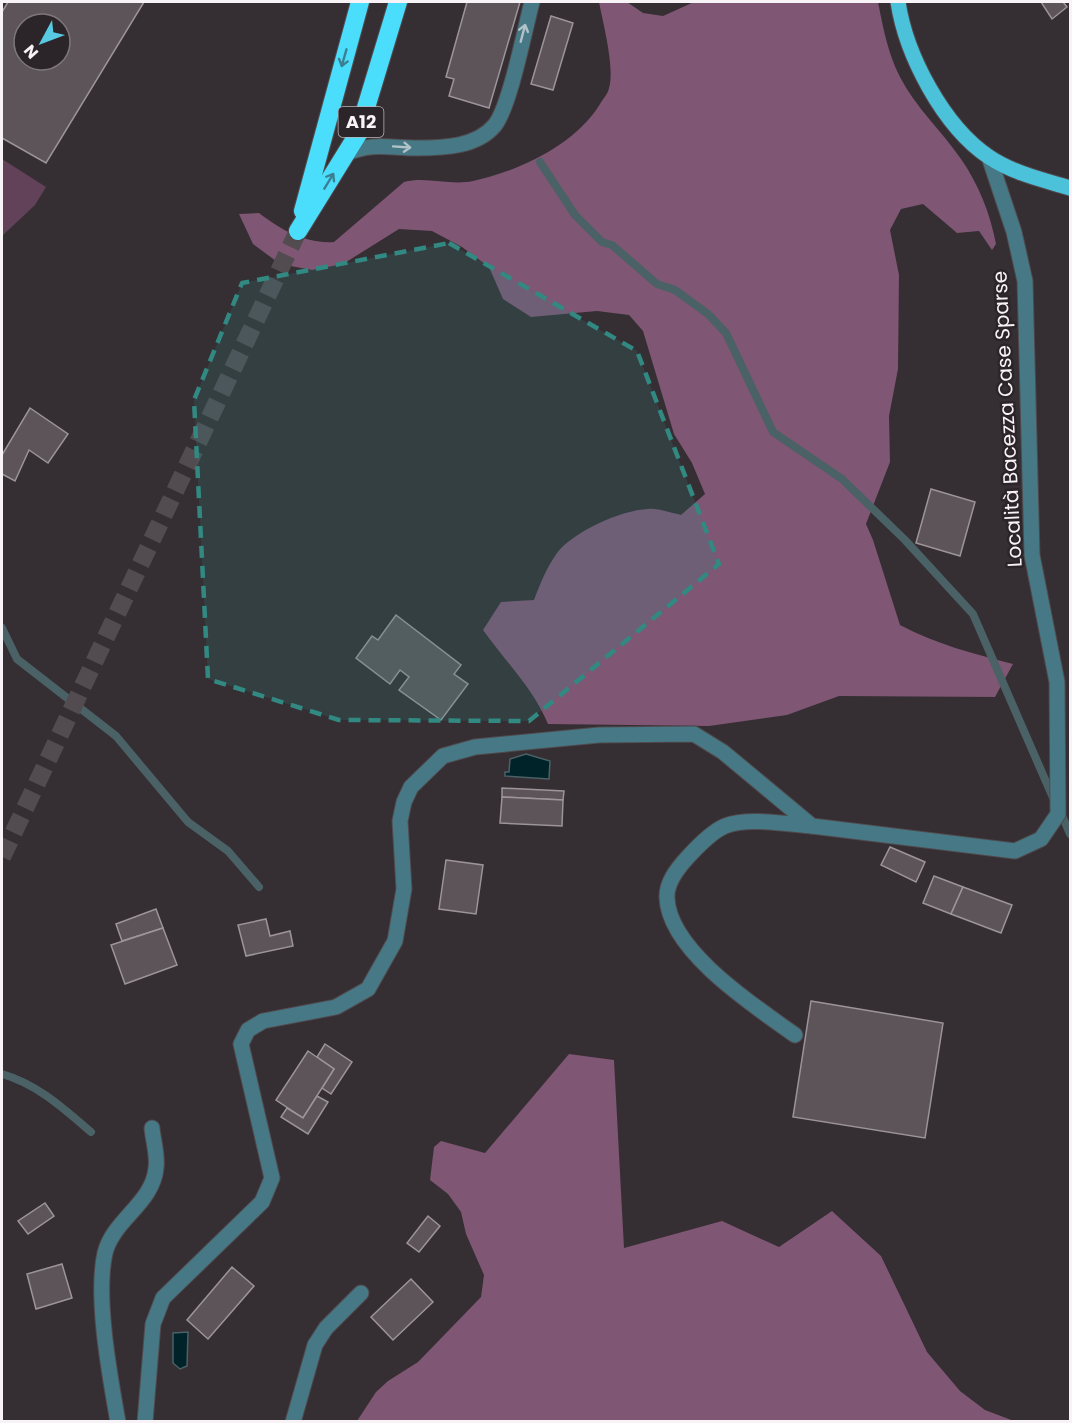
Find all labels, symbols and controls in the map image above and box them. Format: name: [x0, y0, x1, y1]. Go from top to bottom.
north arrow: [12, 12, 72, 72]
one-way arrow: [518, 24, 530, 43]
text: N: [18, 39, 44, 64]
one-way arrow: [338, 48, 349, 67]
road number: A12: [338, 107, 384, 137]
one-way arrow: [392, 142, 412, 153]
one-way arrow: [323, 173, 335, 190]
street label: Località Bacezza Case Sparse: [985, 270, 1029, 568]

